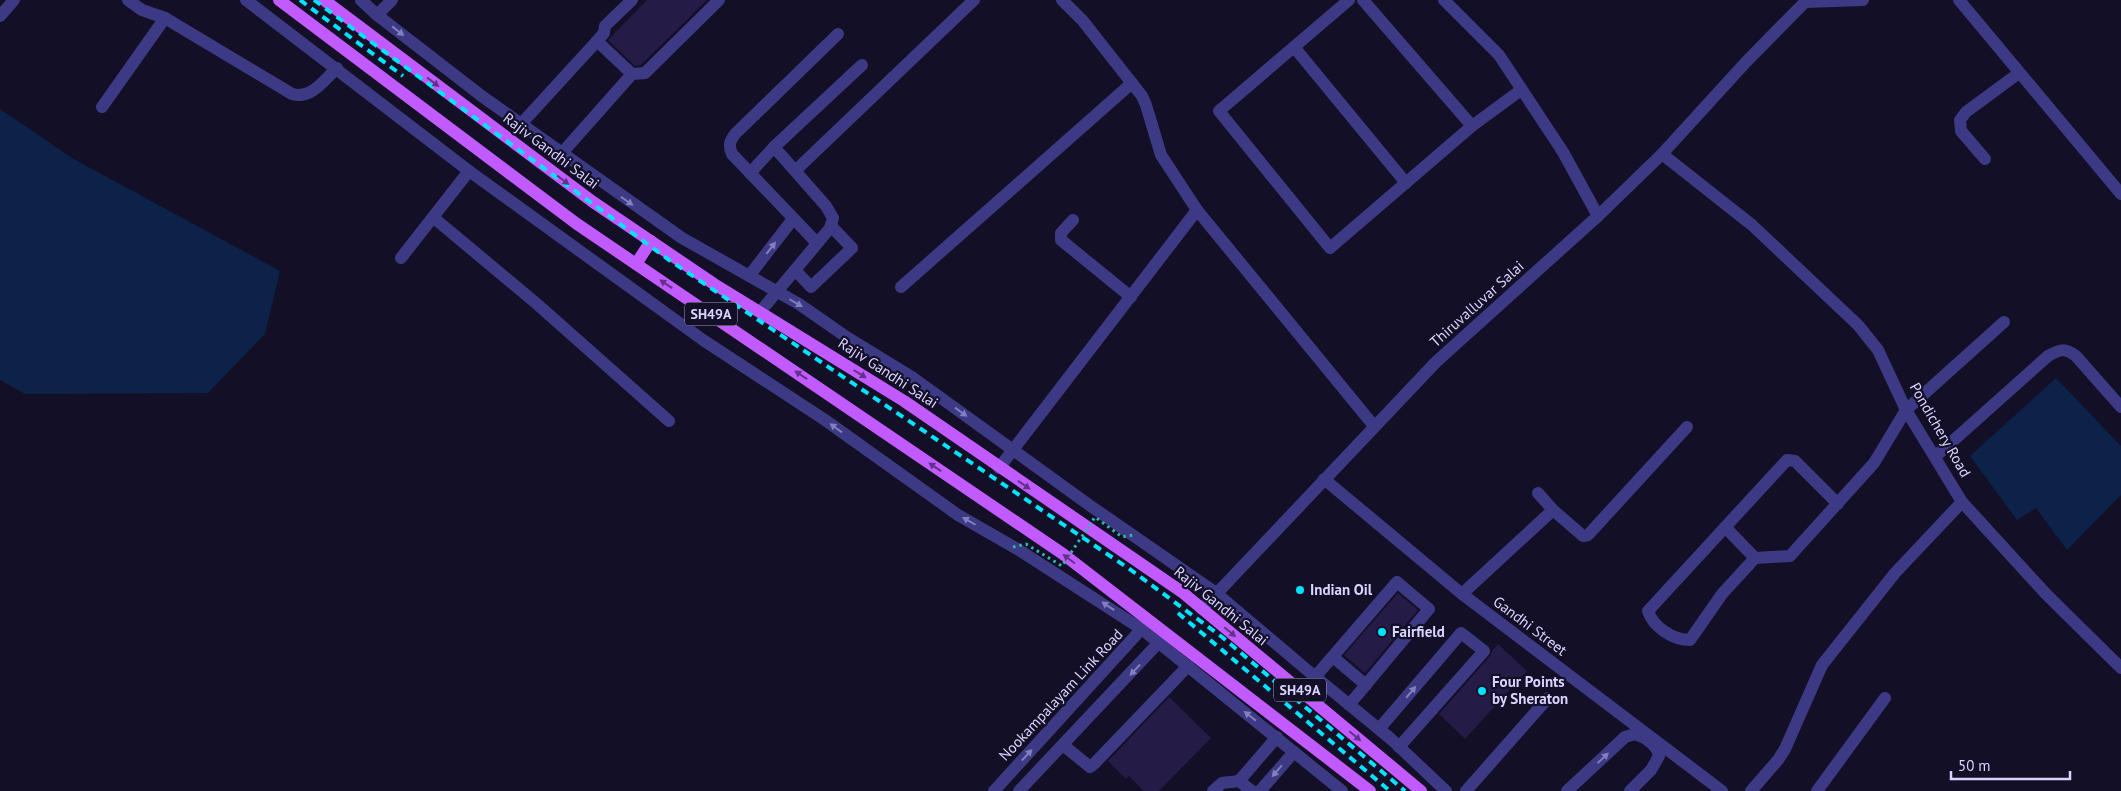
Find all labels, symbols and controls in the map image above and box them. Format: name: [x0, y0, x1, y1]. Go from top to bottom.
one-way arrow: [391, 26, 404, 37]
one-way arrow: [426, 77, 440, 87]
street label: Rajiv Gandhi Salai: [500, 108, 603, 193]
one-way arrow: [556, 174, 569, 185]
one-way arrow: [621, 196, 634, 206]
one-way arrow: [766, 241, 776, 254]
street label: Thiruvalluvar Salai: [1426, 256, 1528, 351]
one-way arrow: [660, 279, 673, 289]
one-way arrow: [789, 299, 804, 307]
road number: SH49A: [685, 302, 737, 326]
street label: Rajiv Gandhi Salai: [835, 333, 942, 412]
one-way arrow: [854, 369, 867, 378]
one-way arrow: [794, 370, 808, 380]
street label: Pondichery Road: [1906, 379, 1975, 480]
one-way arrow: [954, 407, 968, 417]
one-way arrow: [829, 423, 843, 433]
one-way arrow: [928, 462, 942, 472]
one-way arrow: [1017, 480, 1030, 489]
one-way arrow: [963, 517, 976, 526]
one-way arrow: [1063, 553, 1076, 564]
street label: Rajiv Gandhi Salai: [1171, 562, 1272, 649]
place label: Indian Oil: [1310, 580, 1373, 599]
marker: Indian Oil: [1294, 584, 1306, 596]
street label: Gandhi Street: [1490, 592, 1571, 659]
one-way arrow: [1101, 602, 1114, 611]
place label: Fairfield: [1392, 622, 1445, 641]
street label: Nookampalayam Link Road: [995, 625, 1127, 765]
marker: Fairfield: [1376, 626, 1388, 638]
one-way arrow: [1223, 627, 1236, 638]
one-way arrow: [1129, 663, 1141, 675]
place label: Four Points by Sheraton: [1492, 672, 1568, 708]
road number: SH49A: [1274, 678, 1326, 702]
marker: Four Points by Sheraton: [1476, 685, 1488, 697]
one-way arrow: [1405, 686, 1416, 699]
one-way arrow: [1244, 711, 1257, 722]
one-way arrow: [1348, 730, 1361, 741]
scale bar: [1951, 748, 2070, 780]
one-way arrow: [1021, 750, 1033, 762]
one-way arrow: [1597, 752, 1609, 764]
text: 50 m: [1958, 756, 1991, 775]
one-way arrow: [1271, 765, 1283, 777]

